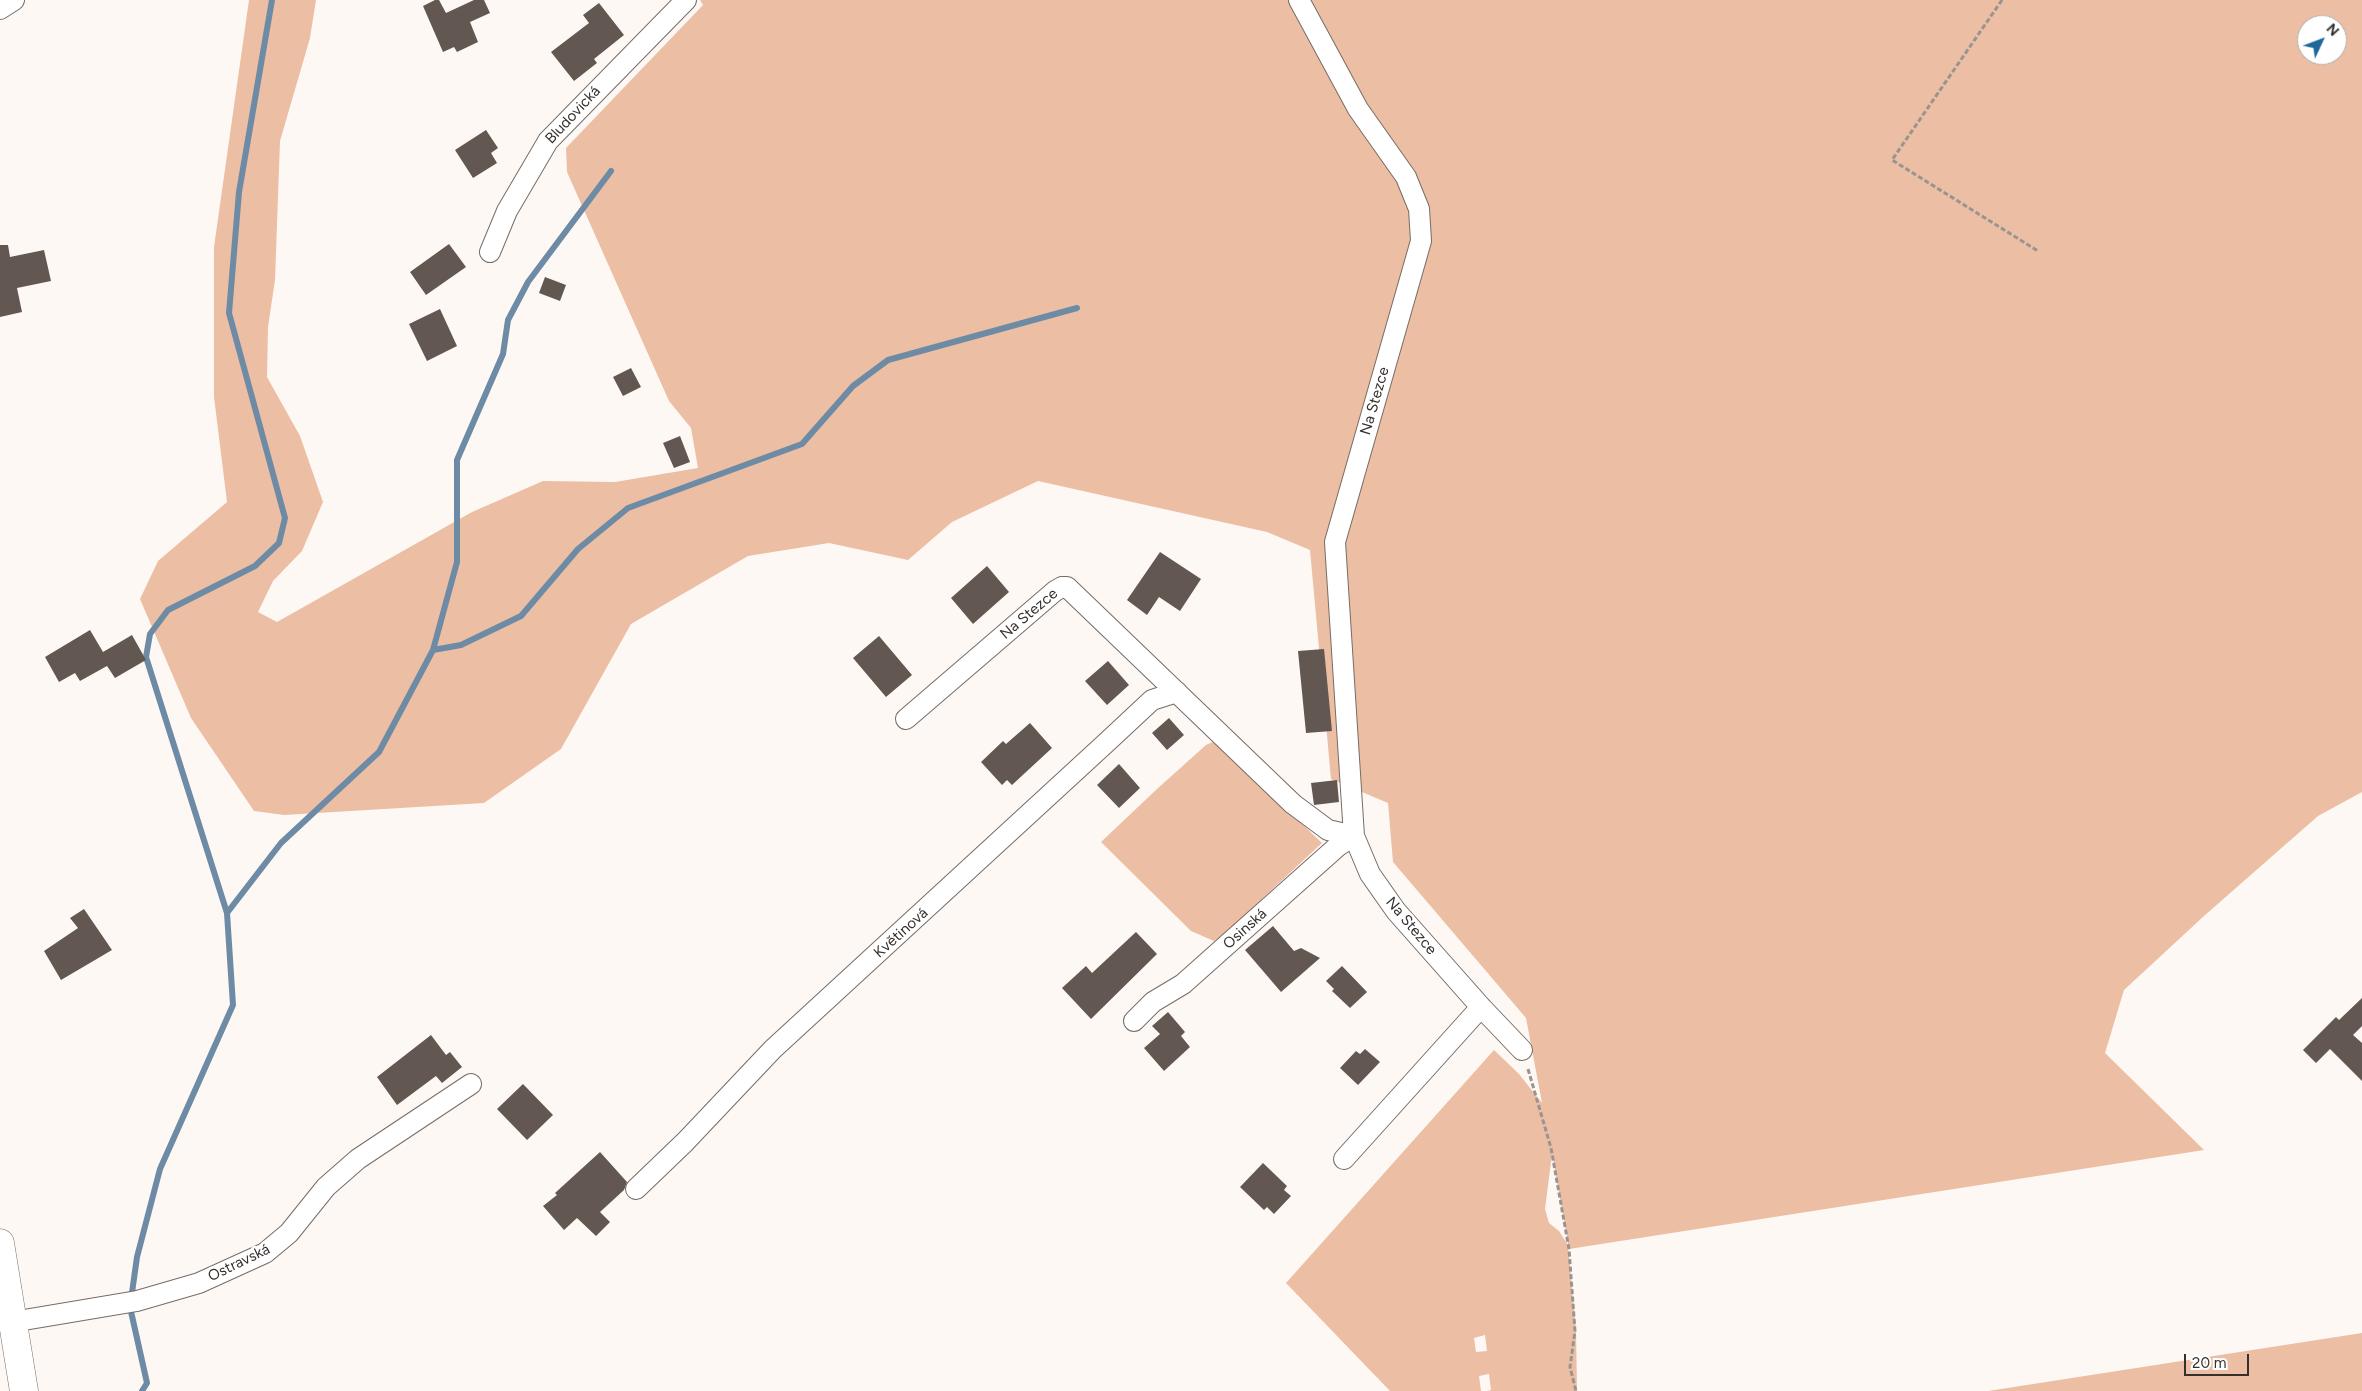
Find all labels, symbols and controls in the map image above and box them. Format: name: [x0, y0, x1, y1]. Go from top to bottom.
north arrow: [2297, 15, 2347, 65]
text: N: [2323, 20, 2343, 40]
street label: Bludovická: [542, 82, 604, 148]
street label: Na Stezce: [1357, 365, 1393, 437]
street label: Na Stezce: [997, 585, 1061, 643]
street label: Na Stezce: [1382, 894, 1440, 958]
street label: Květinová: [870, 904, 932, 962]
street label: Osinská: [1220, 905, 1270, 953]
street label: Ostravská: [205, 1240, 273, 1286]
scale bar: [2187, 1344, 2252, 1376]
text: 20 m: [2192, 1354, 2226, 1372]

